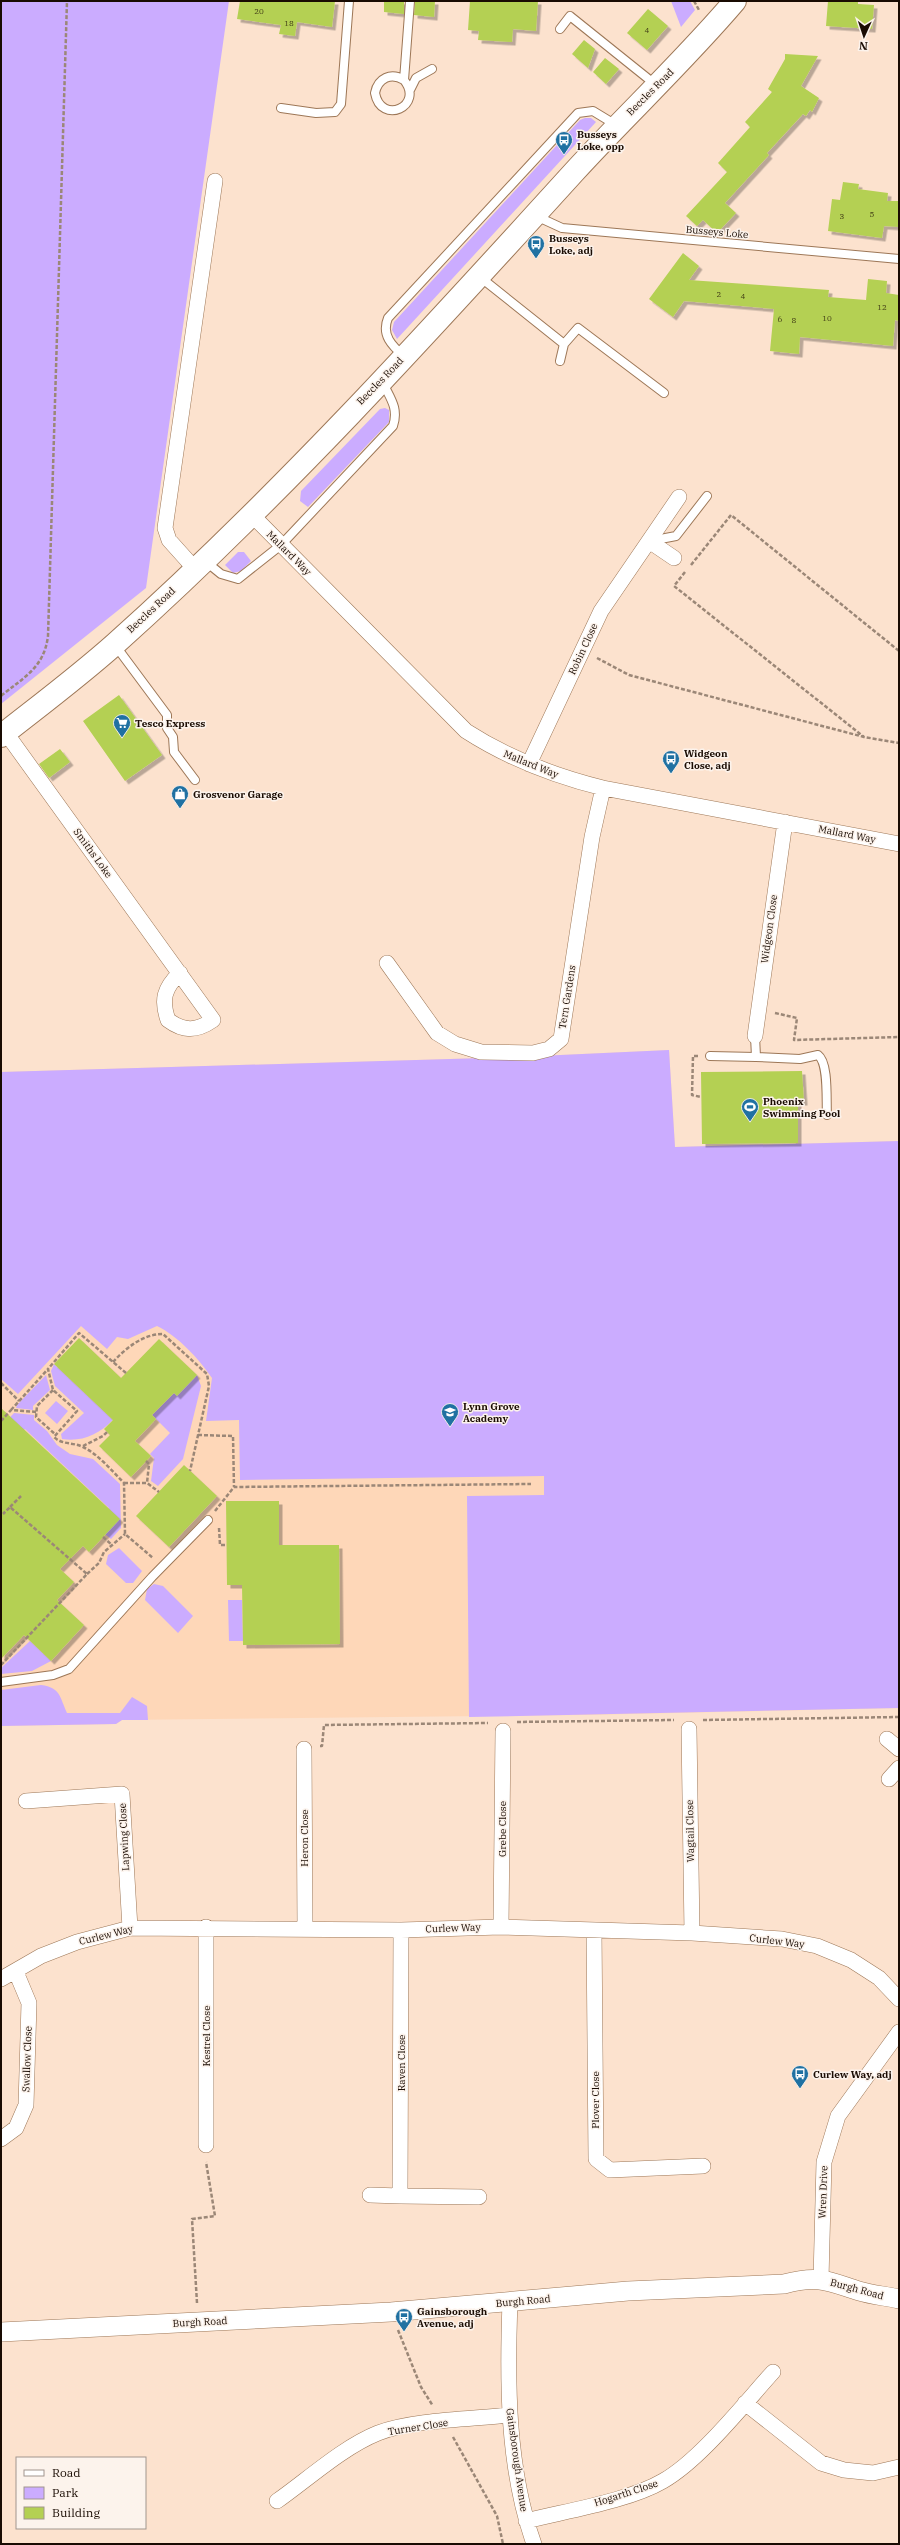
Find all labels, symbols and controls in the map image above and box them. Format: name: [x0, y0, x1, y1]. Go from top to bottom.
house number: 20: [254, 6, 264, 16]
north arrow: [844, 16, 884, 56]
house number: 18: [284, 18, 294, 28]
house number: 4: [645, 25, 650, 35]
text: N: [858, 39, 868, 53]
street label: Beccles Road: [624, 66, 676, 118]
place label: Busseys Loke, opp: [577, 128, 624, 153]
bus stop icon: Busseys Loke, opp: [554, 130, 574, 155]
house number: 5: [870, 209, 875, 219]
house number: 3: [840, 211, 845, 221]
street label: Busseys Loke: [685, 223, 749, 241]
place label: Busseys Loke, adj: [549, 232, 593, 257]
bus stop icon: Busseys Loke, adj: [526, 234, 546, 259]
house number: 2: [717, 289, 722, 299]
house number: 4: [741, 291, 746, 301]
house number: 12: [877, 302, 887, 312]
house number: 10: [822, 313, 832, 323]
house number: 6: [778, 314, 783, 324]
house number: 8: [792, 315, 797, 325]
street label: Beccles Road: [354, 354, 406, 408]
street label: Mallard Way: [264, 528, 315, 579]
street label: Beccles Road: [124, 584, 178, 636]
street label: Robin Close: [565, 621, 601, 677]
supermarket icon: Tesco Express: [112, 713, 132, 738]
place label: Tesco Express: [135, 717, 205, 730]
street label: Mallard Way: [502, 747, 561, 781]
place label: Widgeon Close, adj: [684, 747, 731, 772]
bus stop icon: Widgeon Close, adj: [661, 749, 681, 774]
shop icon: Grosvenor Garage: [170, 784, 190, 809]
place label: Grosvenor Garage: [193, 788, 283, 801]
street label: Mallard Way: [817, 822, 877, 846]
street label: Smiths Loke: [71, 826, 115, 880]
street label: Widgeon Close: [758, 894, 780, 964]
street label: Tern Gardens: [556, 964, 578, 1030]
place label: Phoenix Swimming Pool: [763, 1095, 840, 1120]
sports icon: Phoenix Swimming Pool: [740, 1097, 760, 1122]
place label: Lynn Grove Academy: [463, 1400, 520, 1425]
school or university icon: Lynn Grove Academy: [440, 1402, 460, 1427]
street label: Wagtail Close: [683, 1800, 697, 1862]
street label: Grebe Close: [496, 1801, 509, 1857]
street label: Lapwing Close: [116, 1803, 132, 1871]
street label: Heron Close: [298, 1809, 311, 1867]
street label: Curlew Way: [425, 1921, 482, 1935]
street label: Curlew Way: [78, 1922, 135, 1948]
street label: Curlew Way: [749, 1931, 806, 1951]
street label: Kestrel Close: [200, 2006, 213, 2067]
street label: Swallow Close: [19, 2026, 35, 2092]
street label: Raven Close: [395, 2035, 408, 2091]
bus stop icon: Curlew Way, adj: [790, 2064, 810, 2089]
place label: Curlew Way, adj: [813, 2068, 892, 2081]
street label: Plover Close: [589, 2071, 602, 2129]
street label: Wren Drive: [816, 2165, 830, 2219]
street label: Burgh Road: [829, 2276, 885, 2302]
street label: Burgh Road: [495, 2292, 551, 2310]
place label: Gainsborough Avenue, adj: [417, 2305, 488, 2330]
bus stop icon: Gainsborough Avenue, adj: [394, 2307, 414, 2332]
street label: Burgh Road: [172, 2314, 228, 2330]
street label: Gainsborough Avenue: [503, 2407, 531, 2513]
street label: Turner Close: [387, 2416, 449, 2438]
legend: [16, 2457, 146, 2529]
text: Road: [52, 2465, 81, 2480]
street label: Hogarth Close: [592, 2477, 660, 2509]
text: Park: [52, 2485, 78, 2500]
text: Building: [52, 2505, 100, 2520]

